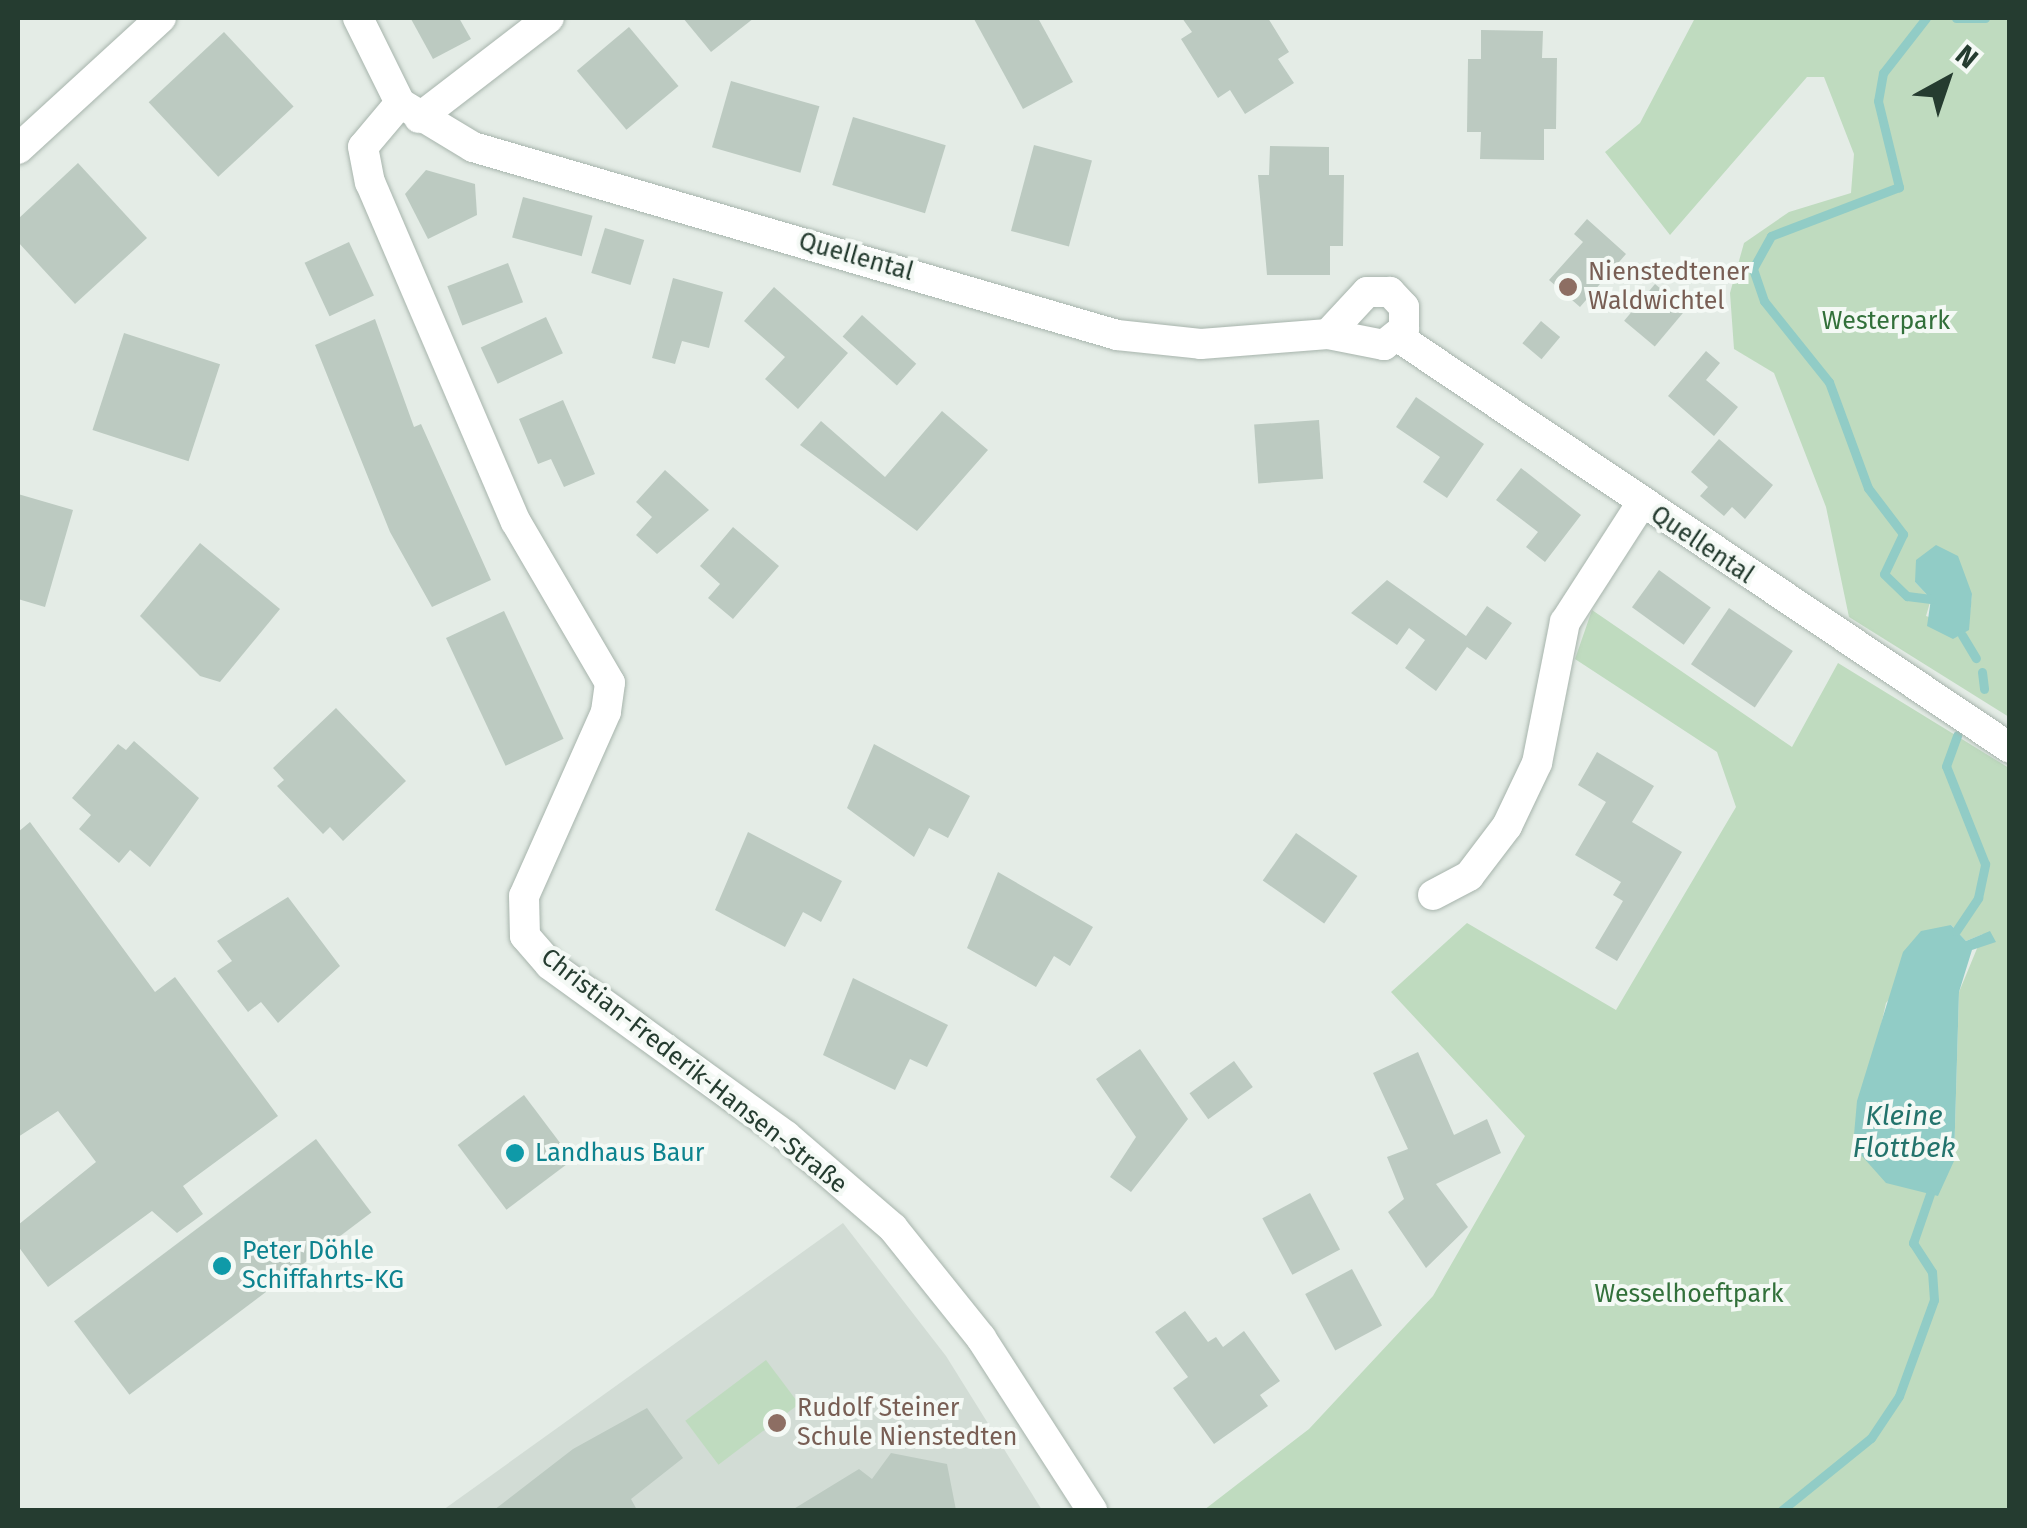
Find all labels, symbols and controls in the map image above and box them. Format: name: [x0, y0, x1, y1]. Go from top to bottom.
north arrow: [1897, 30, 1997, 130]
text: N: [1949, 38, 1984, 75]
street label: Quellental: [795, 226, 917, 288]
place label: Nienstedtener Waldwichtel: [1588, 258, 1749, 317]
marker: Nienstedtener Waldwichtel: [1557, 276, 1579, 298]
park label: Westerpark: [1822, 306, 1950, 336]
street label: Quellental: [1645, 500, 1759, 590]
street label: Christian-Frederik-Hansen-Straße: [535, 942, 853, 1200]
water label: Kleine Flottbek: [1852, 1099, 1956, 1165]
place label: Landhaus Baur: [535, 1138, 704, 1168]
marker: Landhaus Baur: [504, 1142, 526, 1164]
place label: Peter Döhle Schiffahrts-KG: [242, 1237, 404, 1296]
marker: Peter Döhle Schiffahrts-KG: [211, 1255, 233, 1277]
park label: Wesselhoeftpark: [1595, 1279, 1783, 1309]
place label: Rudolf Steiner Schule Nienstedten: [797, 1394, 1017, 1453]
marker: Rudolf Steiner Schule Nienstedten: [766, 1412, 788, 1434]

